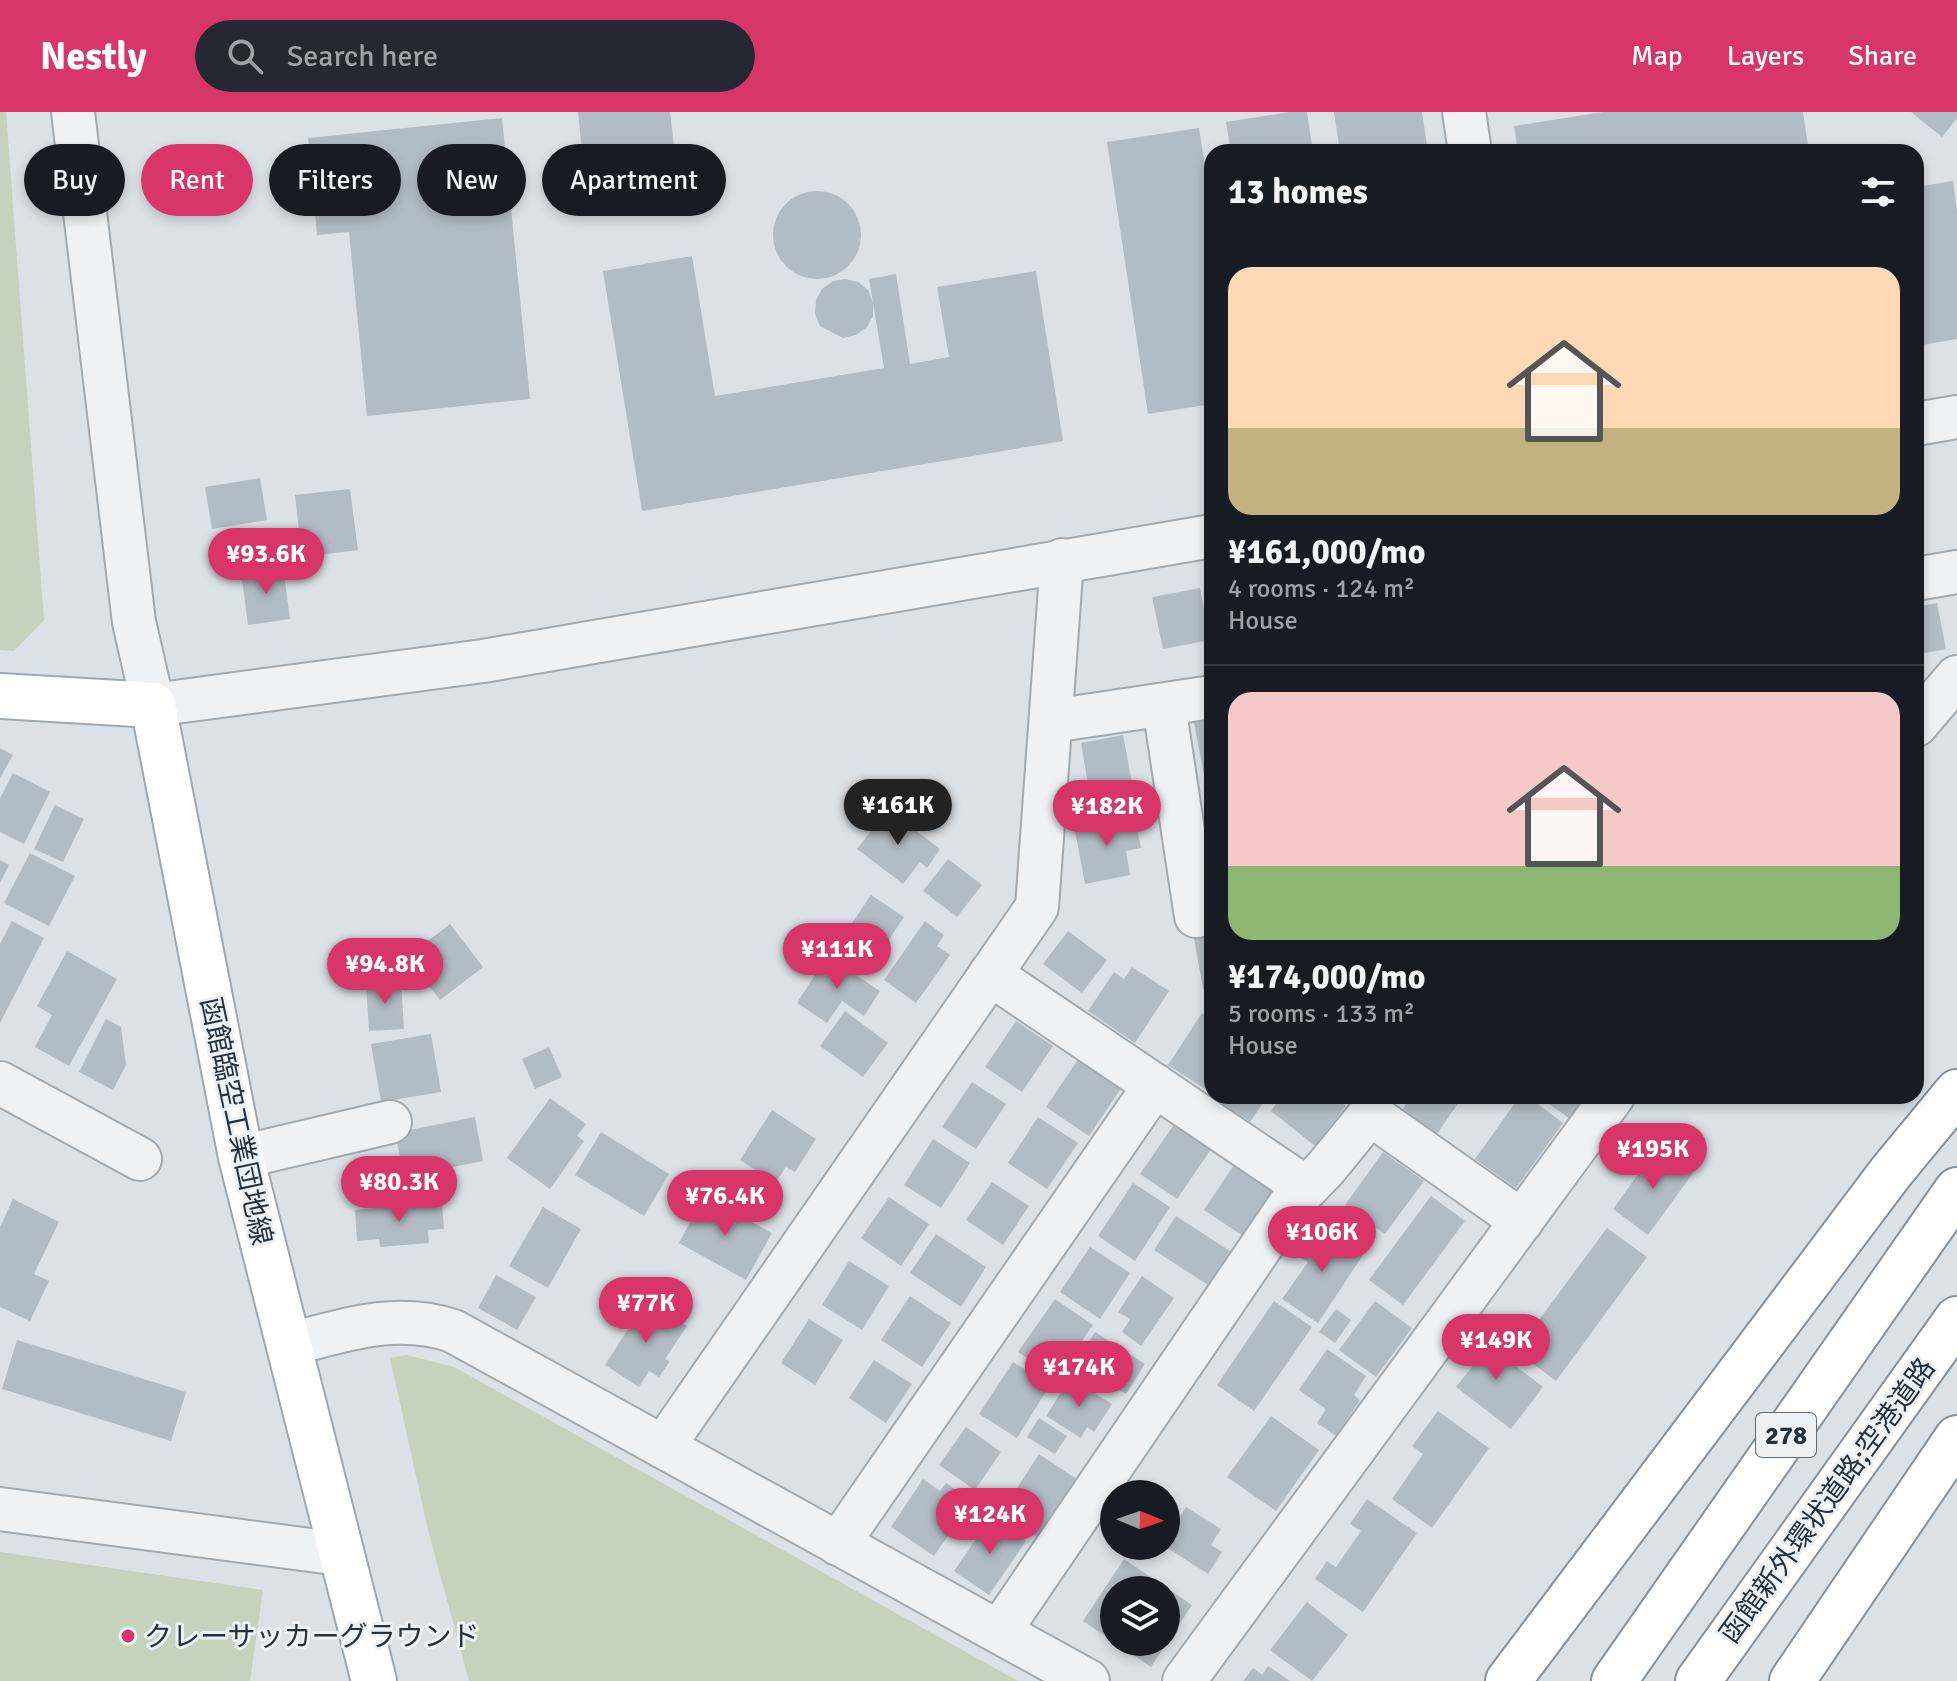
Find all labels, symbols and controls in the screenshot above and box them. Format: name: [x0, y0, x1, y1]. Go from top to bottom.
search box: [195, 20, 755, 92]
text: Nestly: [40, 33, 147, 80]
icon: search: [223, 34, 267, 78]
text: Search here: [287, 38, 438, 75]
text: Map: [1631, 39, 1683, 73]
text: Layers: [1727, 39, 1804, 73]
text: Share: [1848, 39, 1917, 73]
chip: Buy: [24, 144, 125, 216]
chip: Rent: [141, 144, 253, 216]
chip: Filters: [269, 144, 401, 216]
chip: New: [417, 144, 526, 216]
chip: Apartment: [542, 144, 726, 216]
icon: filters: [1856, 170, 1900, 214]
text: 13 homes: [1228, 171, 1368, 213]
icon: home: [1492, 319, 1636, 463]
pin: ¥93.6K: [201, 528, 331, 596]
text: ¥161,000/mo: [1228, 531, 1426, 573]
text: ¥93.6K: [226, 538, 306, 570]
text: 4 rooms · 124 m²: [1228, 573, 1415, 605]
text: House: [1228, 605, 1298, 637]
icon: home: [1492, 744, 1636, 888]
pin: ¥161K: [842, 779, 954, 847]
pin: ¥182K: [1051, 780, 1163, 848]
text: ¥161K: [862, 789, 934, 821]
text: ¥182K: [1071, 790, 1143, 822]
pin: ¥111K: [781, 923, 893, 991]
text: ¥111K: [801, 933, 873, 965]
pin: ¥94.8K: [320, 938, 450, 1006]
text: ¥94.8K: [345, 948, 425, 980]
text: ¥174,000/mo: [1228, 956, 1426, 998]
street label: 函館臨空工業団地線: [193, 994, 279, 1248]
text: 5 rooms · 133 m²: [1228, 998, 1415, 1030]
text: House: [1228, 1030, 1298, 1062]
pin: ¥195K: [1597, 1123, 1709, 1191]
text: ¥195K: [1617, 1133, 1689, 1165]
pin: ¥80.3K: [334, 1156, 464, 1224]
text: ¥80.3K: [359, 1166, 439, 1198]
pin: ¥76.4K: [660, 1170, 790, 1238]
text: ¥76.4K: [685, 1180, 765, 1212]
pin: ¥106K: [1266, 1206, 1378, 1274]
text: ¥106K: [1286, 1216, 1358, 1248]
pin: ¥77K: [599, 1277, 693, 1345]
text: ¥77K: [617, 1287, 675, 1319]
pin: ¥149K: [1440, 1314, 1552, 1382]
text: ¥149K: [1460, 1324, 1532, 1356]
pin: ¥174K: [1023, 1341, 1135, 1409]
text: ¥174K: [1043, 1351, 1115, 1383]
street label: 函館新外環状道路;空港道路: [1713, 1352, 1943, 1650]
road number: 278: [1756, 1413, 1816, 1457]
north arrow: [1100, 1480, 1180, 1560]
map controls: [1100, 1480, 1180, 1656]
pin: ¥124K: [934, 1488, 1046, 1556]
text: ¥124K: [954, 1498, 1026, 1530]
button: layers: [1100, 1576, 1180, 1656]
place label: クレーサッカーグラウンド: [144, 1620, 479, 1654]
marker: クレーサッカーグラウンド: [119, 1627, 137, 1645]

